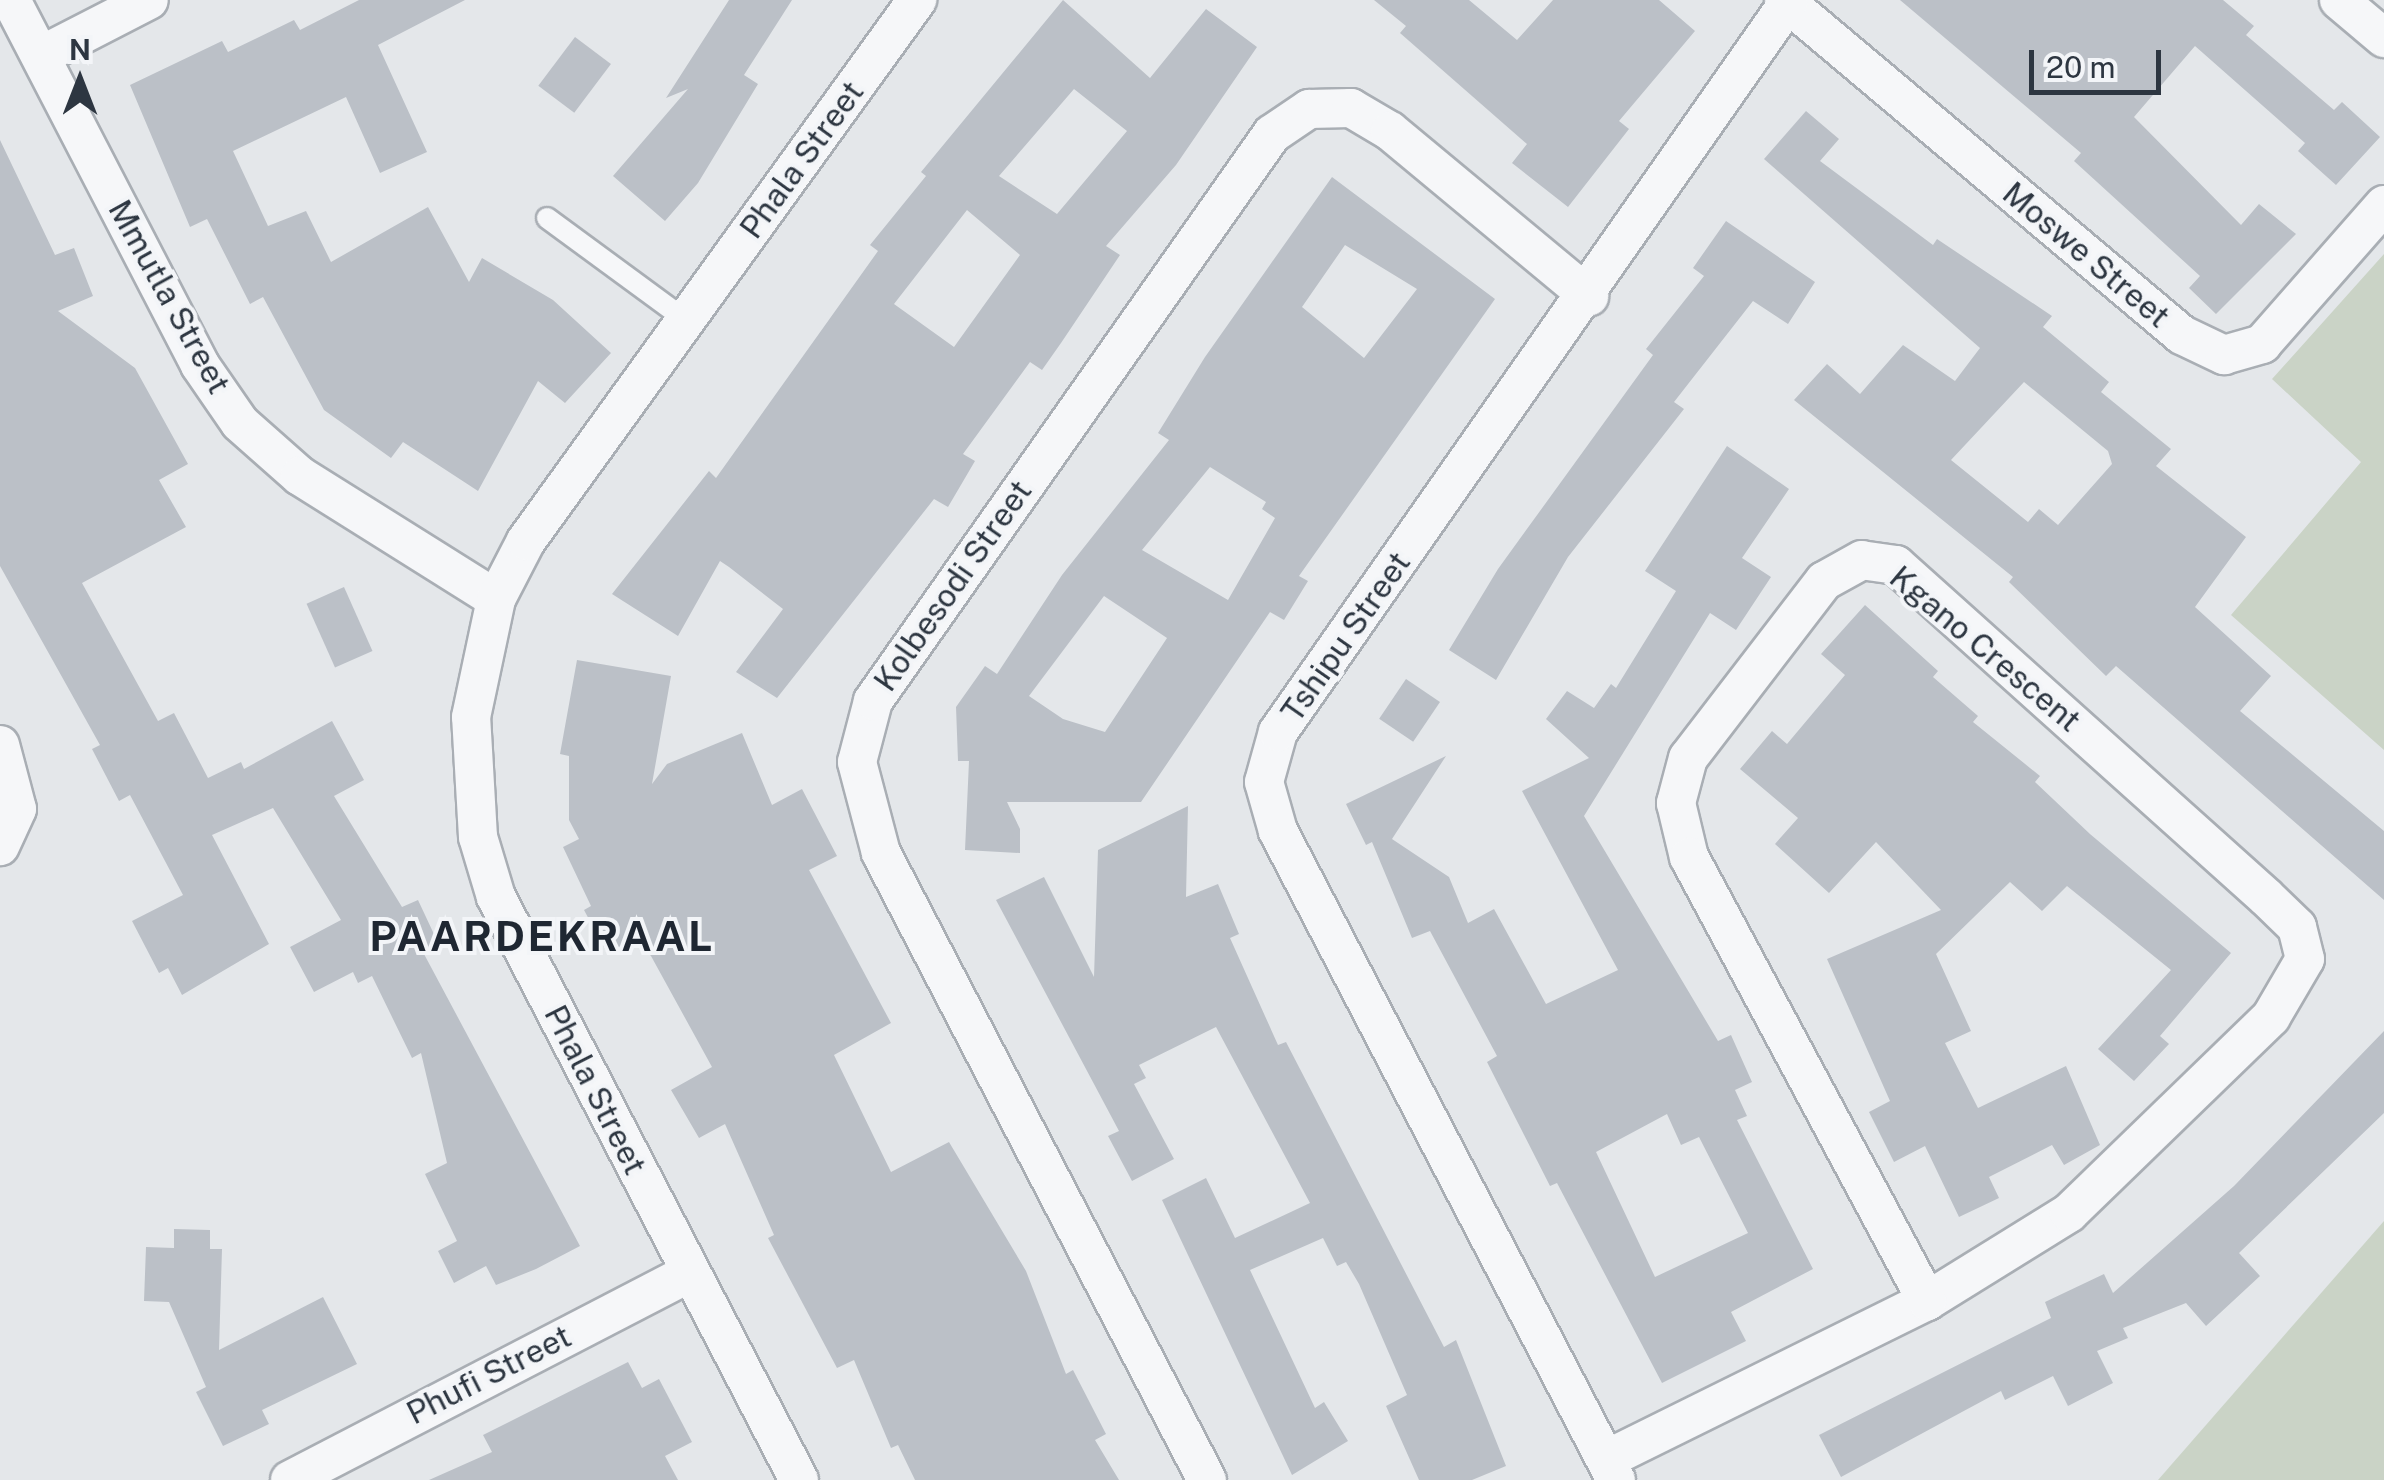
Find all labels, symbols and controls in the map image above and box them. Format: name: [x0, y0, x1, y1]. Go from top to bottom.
north arrow: [30, 30, 130, 130]
scale bar: [2034, 30, 2166, 92]
text: N: [69, 33, 91, 66]
text: 20 m: [2046, 49, 2115, 85]
street label: Phala Street: [732, 74, 872, 246]
street label: Moswe Street: [1995, 174, 2177, 336]
street label: Mmutla Street: [100, 193, 238, 401]
street label: Kolbesodi Street: [866, 473, 1040, 699]
street label: Tshipu Street: [1273, 545, 1419, 729]
street label: Kgano Crescent: [1882, 558, 2088, 740]
district label: PAARDEKRAAL: [369, 911, 715, 961]
street label: Phala Street: [536, 999, 654, 1181]
street label: Phufi Street: [400, 1317, 578, 1433]

